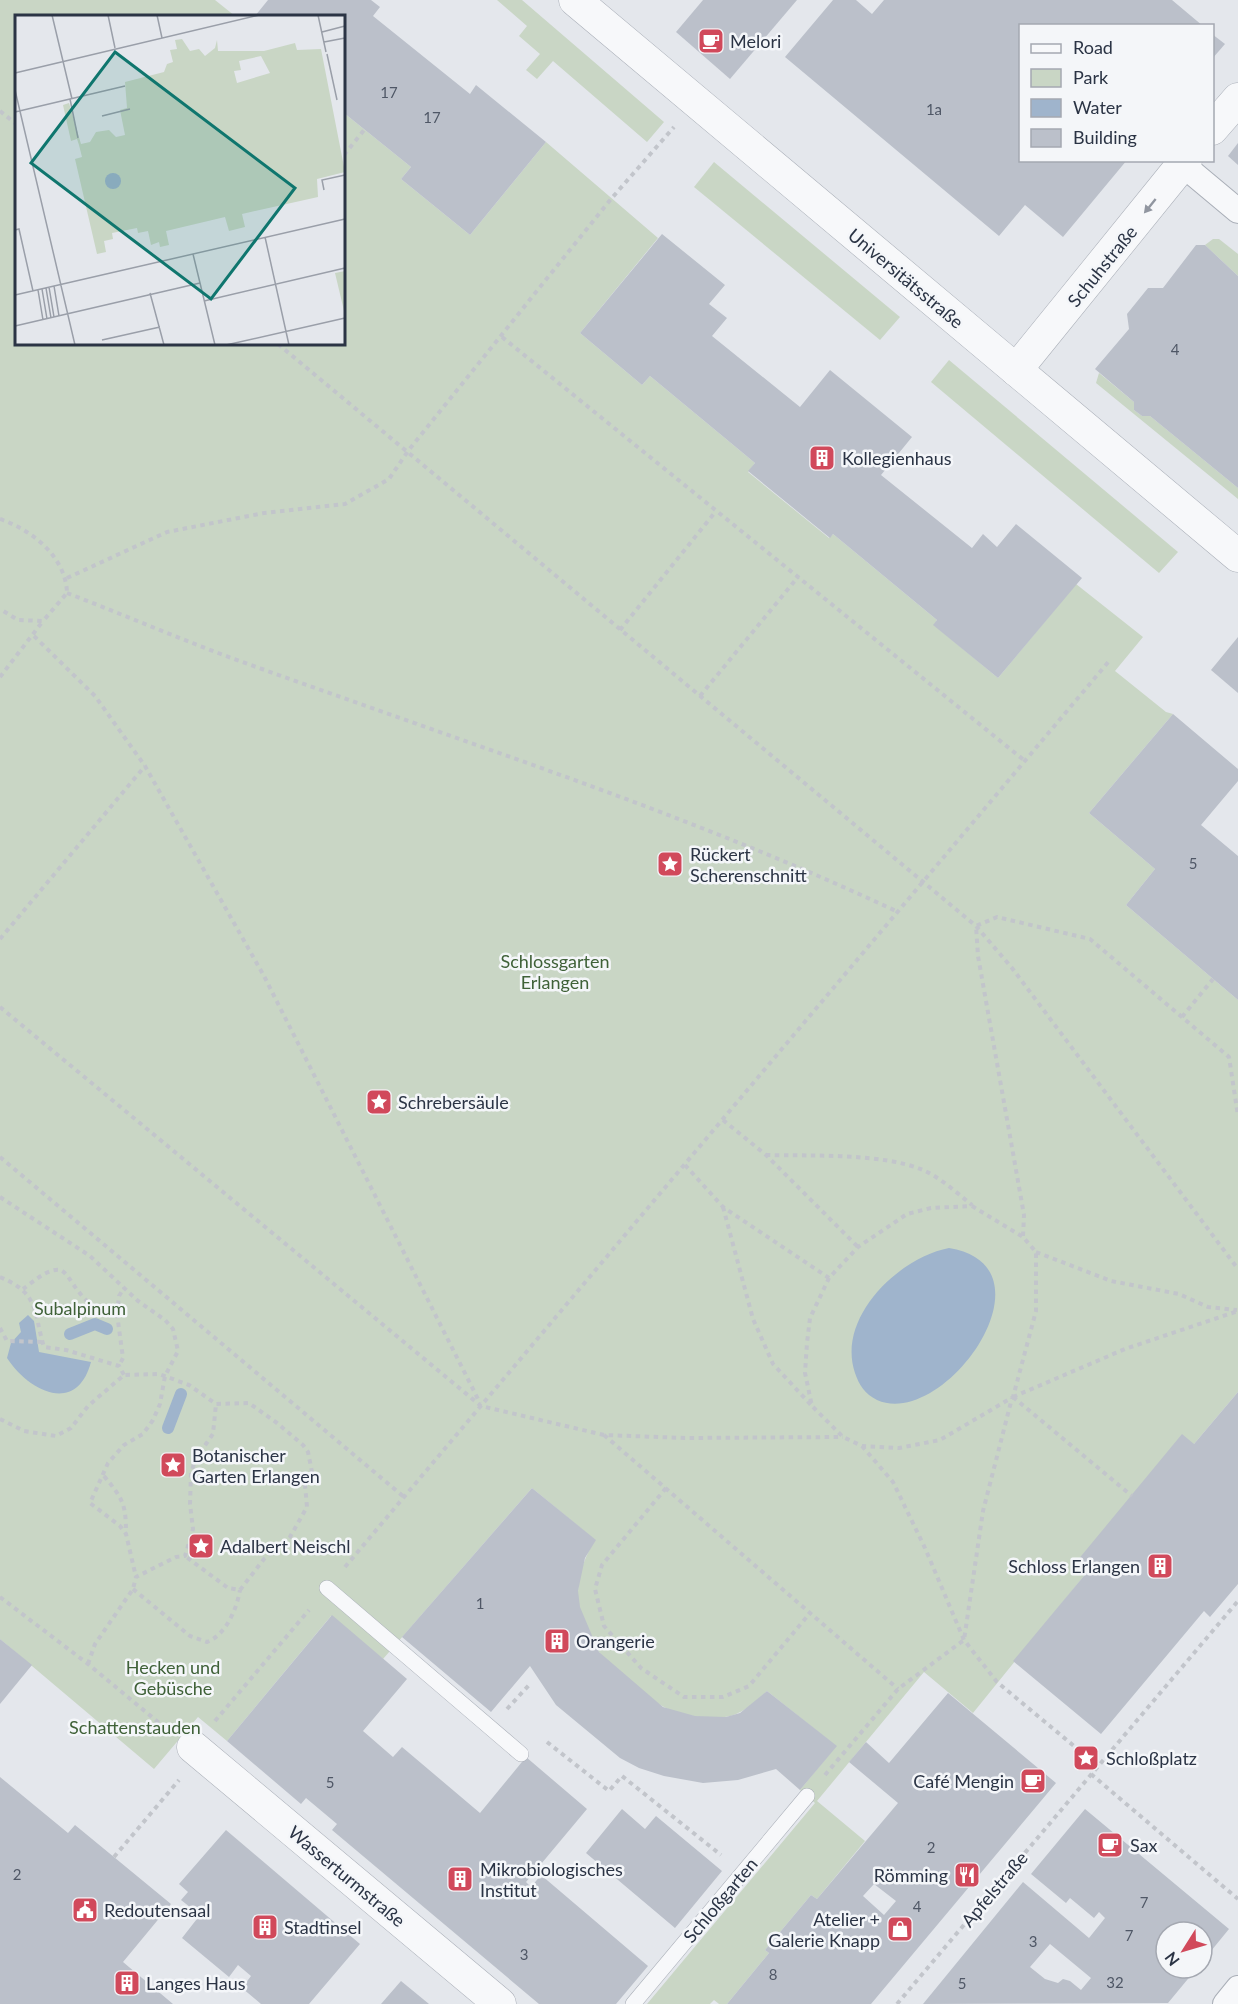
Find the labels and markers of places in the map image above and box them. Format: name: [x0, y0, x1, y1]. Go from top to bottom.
cafe icon: Melori: [696, 26, 726, 56]
place label: Melori: [730, 30, 781, 52]
building icon: Kollegienhaus: [807, 443, 837, 473]
place label: Kollegienhaus: [842, 447, 952, 469]
place label: Rückert Scherenschnitt: [690, 843, 807, 886]
place icon: Rückert Scherenschnitt: [655, 849, 685, 879]
place icon: Schrebersäule: [364, 1087, 394, 1117]
place label: Schrebersäule: [398, 1091, 509, 1113]
place label: Botanischer Garten Erlangen: [192, 1444, 320, 1487]
place icon: Botanischer Garten Erlangen: [158, 1450, 188, 1480]
place icon: Adalbert Neischl: [186, 1531, 216, 1561]
place label: Adalbert Neischl: [220, 1535, 350, 1557]
building icon: Schloss Erlangen: [1145, 1551, 1175, 1581]
place label: Schloss Erlangen: [1008, 1555, 1140, 1577]
building icon: Orangerie: [542, 1626, 572, 1656]
place label: Orangerie: [576, 1630, 655, 1652]
place icon: Schloßplatz: [1071, 1743, 1101, 1773]
place label: Schloßplatz: [1106, 1747, 1197, 1769]
cafe icon: Café Mengin: [1018, 1766, 1048, 1796]
place label: Café Mengin: [913, 1770, 1014, 1792]
cafe icon: Sax: [1095, 1830, 1125, 1860]
place label: Sax: [1130, 1834, 1158, 1856]
place label: Mikrobiologisches Institut: [480, 1858, 623, 1901]
restaurant icon: Römming: [952, 1860, 982, 1890]
building icon: Mikrobiologisches Institut: [445, 1864, 475, 1894]
place label: Römming: [874, 1864, 948, 1886]
public building icon: Redoutensaal: [70, 1895, 100, 1925]
place label: Redoutensaal: [104, 1899, 210, 1921]
place label: Atelier + Galerie Knapp: [768, 1908, 880, 1951]
building icon: Stadtinsel: [250, 1912, 280, 1942]
shop icon: Atelier + Galerie Knapp: [885, 1914, 915, 1944]
place label: Stadtinsel: [284, 1916, 362, 1938]
building icon: Langes Haus: [112, 1968, 142, 1998]
place label: Langes Haus: [146, 1972, 246, 1994]

